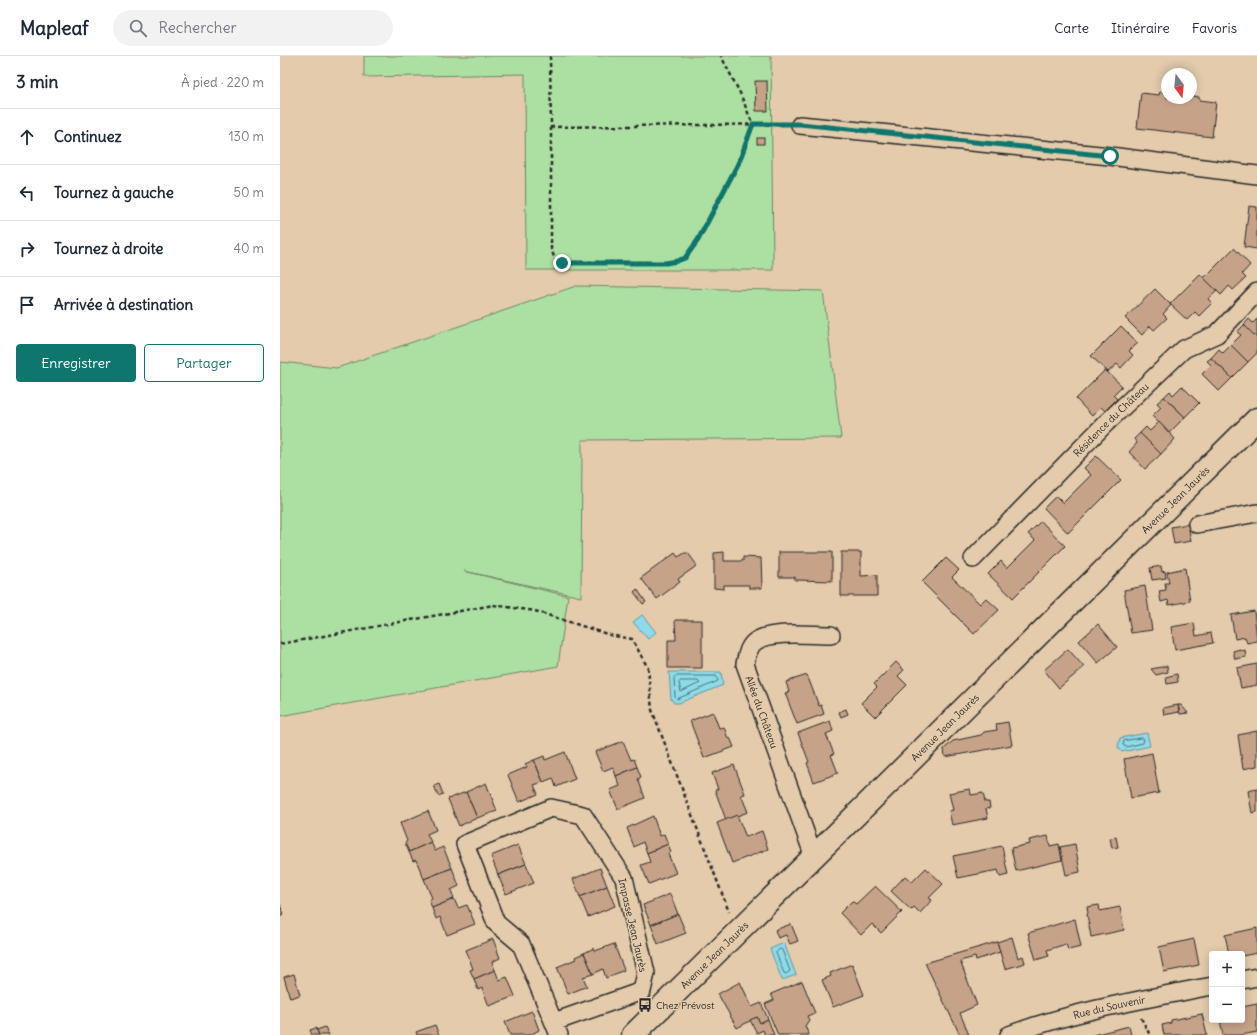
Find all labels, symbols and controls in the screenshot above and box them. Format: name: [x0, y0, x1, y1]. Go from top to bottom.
search box: [113, 10, 393, 46]
text: Mapleaf: [20, 16, 89, 40]
icon: search: [127, 17, 149, 39]
text: Rechercher: [159, 18, 237, 37]
text: Carte: [1054, 19, 1089, 37]
text: Itinéraire: [1111, 19, 1170, 37]
text: Favoris: [1192, 19, 1237, 37]
north arrow: [1161, 68, 1197, 104]
text: 3 min: [16, 71, 58, 93]
text: À pied · 220 m: [181, 74, 264, 91]
icon: ahead: [16, 126, 38, 148]
text: Continuez: [54, 127, 122, 146]
text: 130 m: [228, 128, 264, 145]
route start: [1101, 147, 1119, 165]
icon: left: [16, 182, 38, 204]
text: Tournez à gauche: [54, 183, 174, 202]
text: 50 m: [233, 184, 264, 201]
icon: right: [16, 238, 38, 260]
text: Tournez à droite: [54, 239, 163, 258]
text: 40 m: [233, 240, 264, 257]
route end: [553, 254, 571, 272]
icon: arrive: [16, 294, 38, 316]
text: Arrivée à destination: [54, 295, 193, 314]
button: Enregistrer: [16, 344, 136, 382]
button: Partager: [144, 344, 264, 382]
street label: Résidence du Château: [1071, 380, 1152, 460]
street label: Avenue Jean Jaurès: [1139, 463, 1213, 536]
street label: Allée du Château: [742, 674, 781, 750]
street label: Avenue Jean Jaurès: [908, 691, 982, 764]
street label: Impasse Jean Jaurès: [615, 877, 650, 974]
street label: Avenue Jean Jaurès: [678, 918, 752, 992]
map controls: [1209, 951, 1245, 1023]
button: +: [1209, 951, 1245, 987]
button: −: [1209, 987, 1245, 1023]
street label: Rue du Souvenir: [1072, 993, 1146, 1022]
bus stop icon: Chez Prévost: [637, 997, 653, 1013]
place label: Chez Prévost: [656, 999, 715, 1012]

